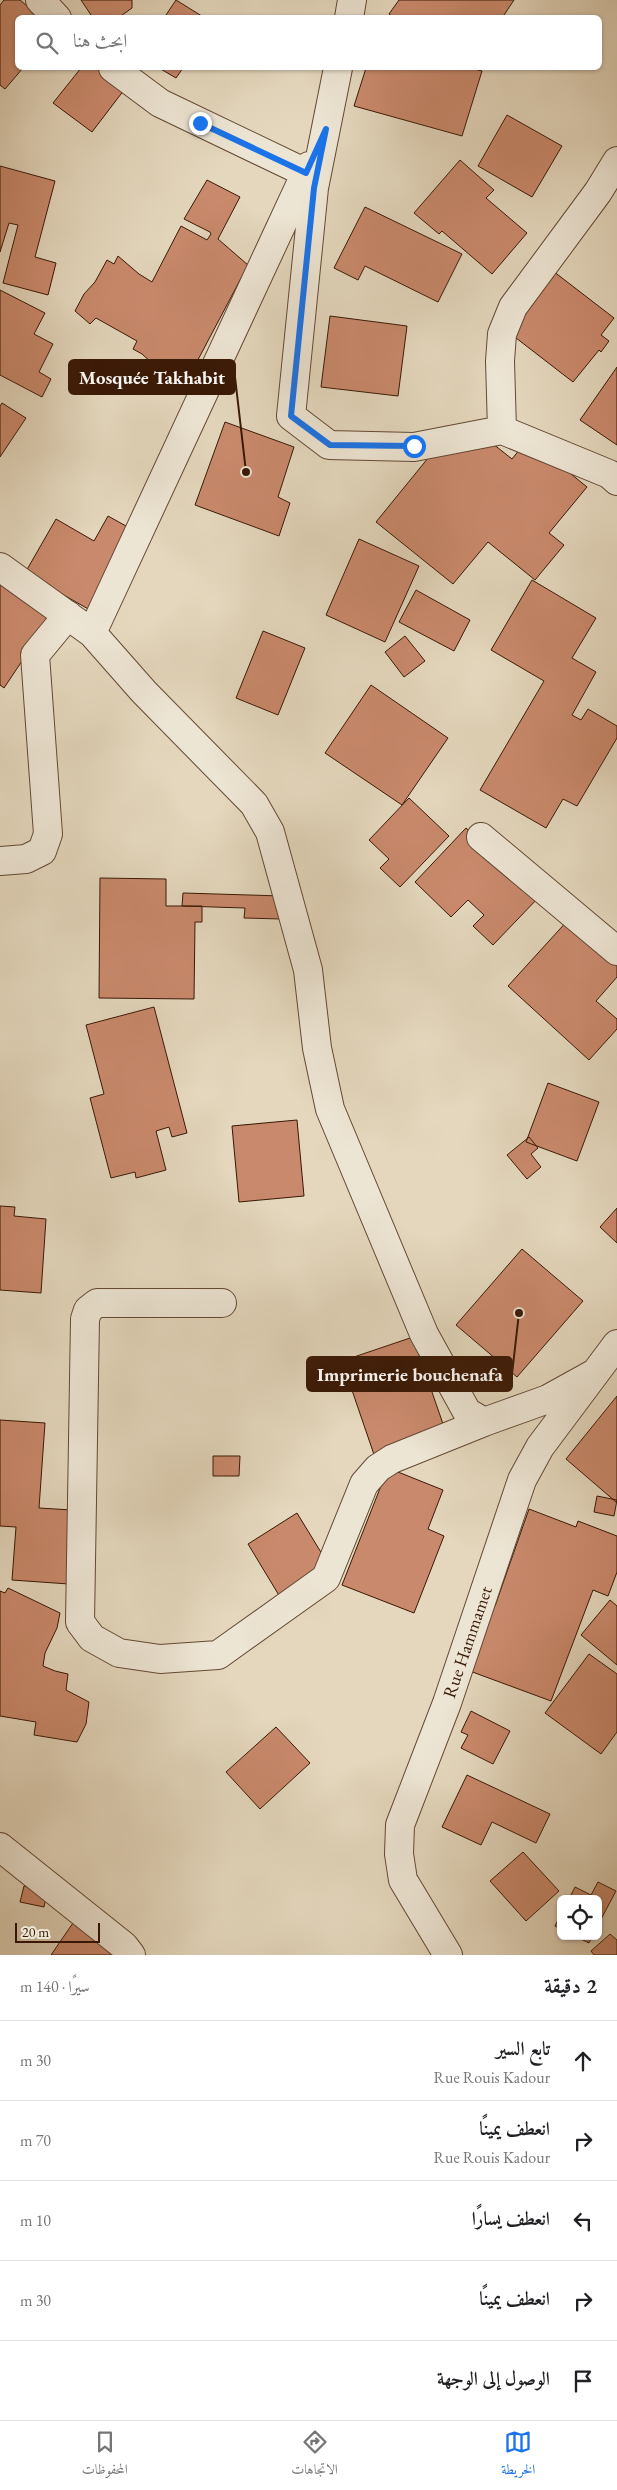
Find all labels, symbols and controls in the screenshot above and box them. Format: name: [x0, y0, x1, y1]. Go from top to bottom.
search box: [15, 15, 602, 70]
text: ابحث هنا: [73, 28, 127, 53]
icon: search: [33, 29, 61, 57]
route end: [189, 112, 212, 135]
callout: Mosquée Takhabit: [69, 360, 235, 394]
text: Mosquée Takhabit: [79, 365, 225, 390]
route start: [403, 435, 426, 458]
callout: Imprimerie bouchenafa: [307, 1357, 512, 1391]
text: Imprimerie bouchenafa: [317, 1362, 504, 1387]
street label: Rue Hammamet: [437, 1583, 497, 1701]
map controls: [557, 1895, 602, 1940]
button: locate: [557, 1895, 602, 1940]
scale bar: [15, 1920, 100, 1943]
text: 20 m: [22, 1923, 49, 1941]
text: 2 دقيقة: [544, 1972, 597, 1999]
text: سيرًا · 140 m: [20, 1976, 90, 1997]
text: تابع السير: [496, 2036, 550, 2061]
icon: ahead: [569, 2047, 597, 2075]
text: 30 m: [20, 2050, 51, 2071]
text: Rue Rouis Kadour: [434, 2067, 550, 2088]
text: انعطف يمينًا: [479, 2116, 550, 2141]
icon: right: [569, 2127, 597, 2155]
text: 70 m: [20, 2130, 51, 2151]
text: Rue Rouis Kadour: [434, 2147, 550, 2168]
text: انعطف يسارًا: [472, 2206, 550, 2231]
icon: left: [569, 2207, 597, 2235]
text: 10 m: [20, 2210, 51, 2231]
text: انعطف يمينًا: [479, 2286, 550, 2311]
icon: right: [569, 2287, 597, 2315]
text: 30 m: [20, 2290, 51, 2311]
text: الوصول إلى الوجهة: [437, 2366, 550, 2391]
icon: arrive: [569, 2367, 597, 2395]
tab: المحفوظات: [82, 2428, 128, 2483]
tab: الاتجاهات: [291, 2428, 338, 2483]
tab: الخريطة: [501, 2428, 535, 2483]

